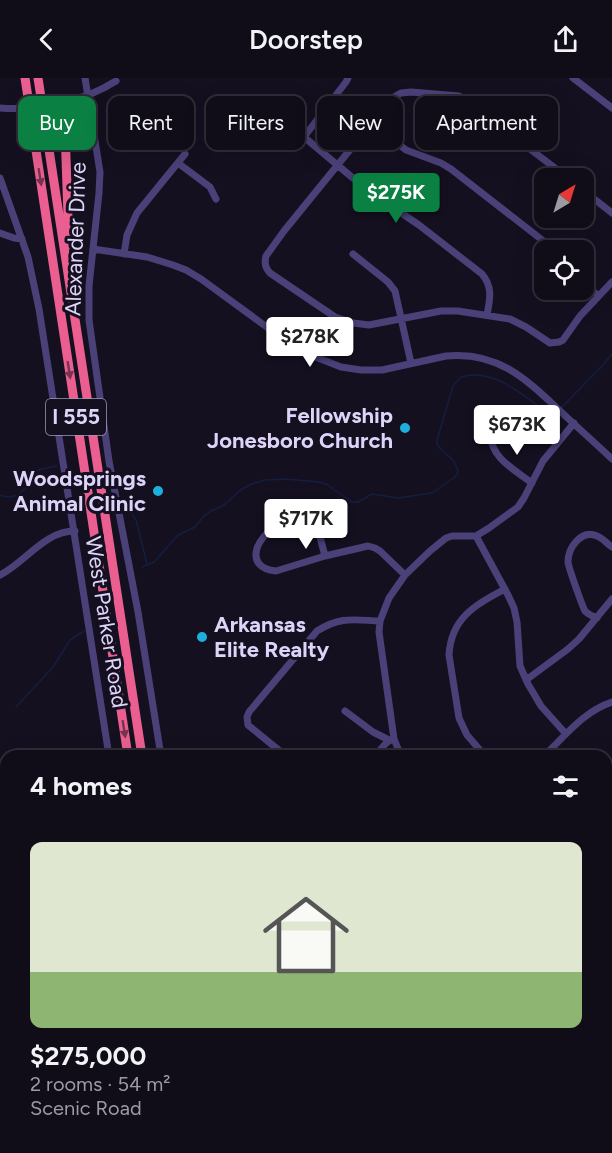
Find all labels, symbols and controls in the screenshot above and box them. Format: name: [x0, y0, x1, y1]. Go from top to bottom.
icon: back: [30, 23, 63, 56]
text: Doorstep: [249, 23, 363, 56]
icon: share: [549, 23, 582, 56]
chip: Buy: [18, 96, 96, 150]
chip: Rent: [108, 96, 194, 150]
chip: Filters: [206, 96, 305, 150]
chip: New: [317, 96, 403, 150]
chip: Apartment: [415, 96, 558, 150]
street label: Alexander Drive: [59, 162, 92, 317]
one-way arrow: [35, 168, 44, 187]
north arrow: [534, 168, 594, 228]
map controls: [534, 168, 594, 300]
pin: $275K: [354, 173, 438, 224]
text: $275K: [367, 180, 425, 204]
button: locate: [534, 240, 594, 300]
pin: $278K: [268, 317, 352, 368]
text: $278K: [280, 324, 340, 348]
one-way arrow: [65, 361, 74, 380]
road number: I 555: [46, 399, 106, 435]
place label: Fellowship Jonesboro Church: [207, 402, 393, 454]
pin: $673K: [475, 405, 559, 456]
text: $673K: [488, 412, 546, 436]
marker: Fellowship Jonesboro Church: [398, 421, 412, 435]
place label: Woodsprings Animal Clinic: [13, 465, 146, 517]
marker: Woodsprings Animal Clinic: [151, 484, 165, 498]
pin: $717K: [264, 499, 348, 550]
text: $717K: [278, 506, 334, 530]
street label: West Parker Road: [80, 534, 133, 710]
place label: Arkansas Elite Realty: [214, 611, 330, 663]
marker: Arkansas Elite Realty: [195, 630, 209, 644]
one-way arrow: [120, 720, 129, 739]
text: 4 homes: [30, 770, 132, 802]
icon: filters: [549, 770, 582, 803]
icon: home: [252, 881, 360, 989]
text: $275,000: [30, 1040, 146, 1072]
text: 2 rooms · 54 m²: [30, 1072, 170, 1096]
text: Scenic Road: [30, 1096, 142, 1120]

